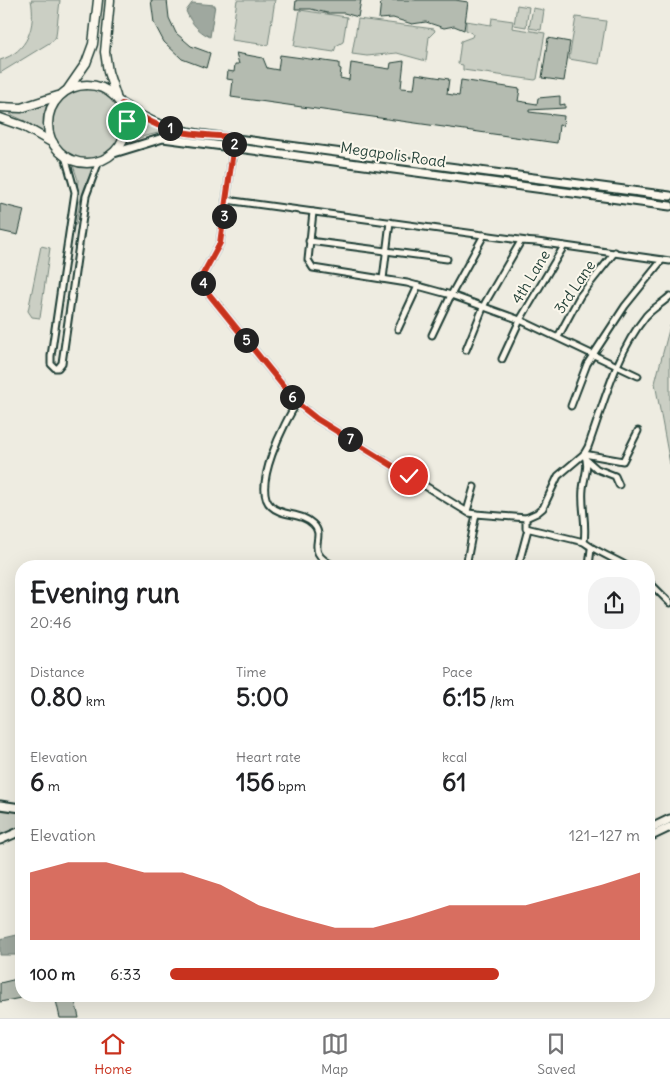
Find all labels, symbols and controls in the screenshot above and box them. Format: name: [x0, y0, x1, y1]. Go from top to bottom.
pin: [106, 100, 148, 142]
icon: arrive: [113, 107, 141, 135]
pin: 1: [158, 116, 182, 140]
text: 1: [168, 119, 173, 137]
pin: 2: [222, 132, 246, 156]
text: 2: [231, 135, 238, 153]
street label: Megapolis Road: [339, 138, 447, 171]
pin: 3: [212, 204, 236, 228]
text: 3: [221, 207, 228, 225]
street label: 4th Lane: [507, 246, 554, 307]
street label: 3rd Lane: [550, 256, 599, 317]
pin: 4: [190, 270, 216, 296]
text: 4: [199, 274, 208, 292]
pin: 5: [234, 328, 258, 352]
text: 5: [242, 331, 251, 349]
pin: 6: [280, 384, 304, 410]
text: 6: [288, 388, 297, 406]
pin: 7: [338, 426, 362, 452]
text: 7: [347, 430, 354, 448]
pin: [388, 455, 430, 497]
icon: check: [395, 462, 423, 490]
text: Evening run: [30, 575, 180, 611]
button: share: [588, 577, 640, 629]
text: 20:46: [30, 612, 71, 632]
text: Distance: [30, 663, 85, 681]
text: Time: [236, 663, 266, 681]
text: Pace: [442, 663, 472, 681]
text: 0.80: [30, 681, 82, 713]
text: 5:00: [236, 681, 289, 713]
text: 6:15: [442, 681, 486, 713]
text: km: [82, 692, 105, 710]
text: /km: [486, 692, 514, 710]
text: Elevation: [30, 748, 87, 766]
text: Heart rate: [236, 748, 301, 766]
text: kcal: [442, 748, 467, 766]
text: 6: [30, 766, 44, 798]
text: 156: [236, 766, 275, 798]
text: 61: [442, 766, 466, 798]
text: m: [44, 777, 60, 795]
text: bpm: [275, 777, 306, 795]
text: Elevation: [30, 825, 96, 845]
text: 121–127 m: [569, 825, 640, 845]
text: 100 m: [30, 964, 75, 984]
text: 6:33: [110, 964, 141, 984]
tab: Home: [94, 1030, 132, 1078]
tab: Map: [321, 1030, 349, 1078]
tab: Saved: [537, 1030, 576, 1078]

